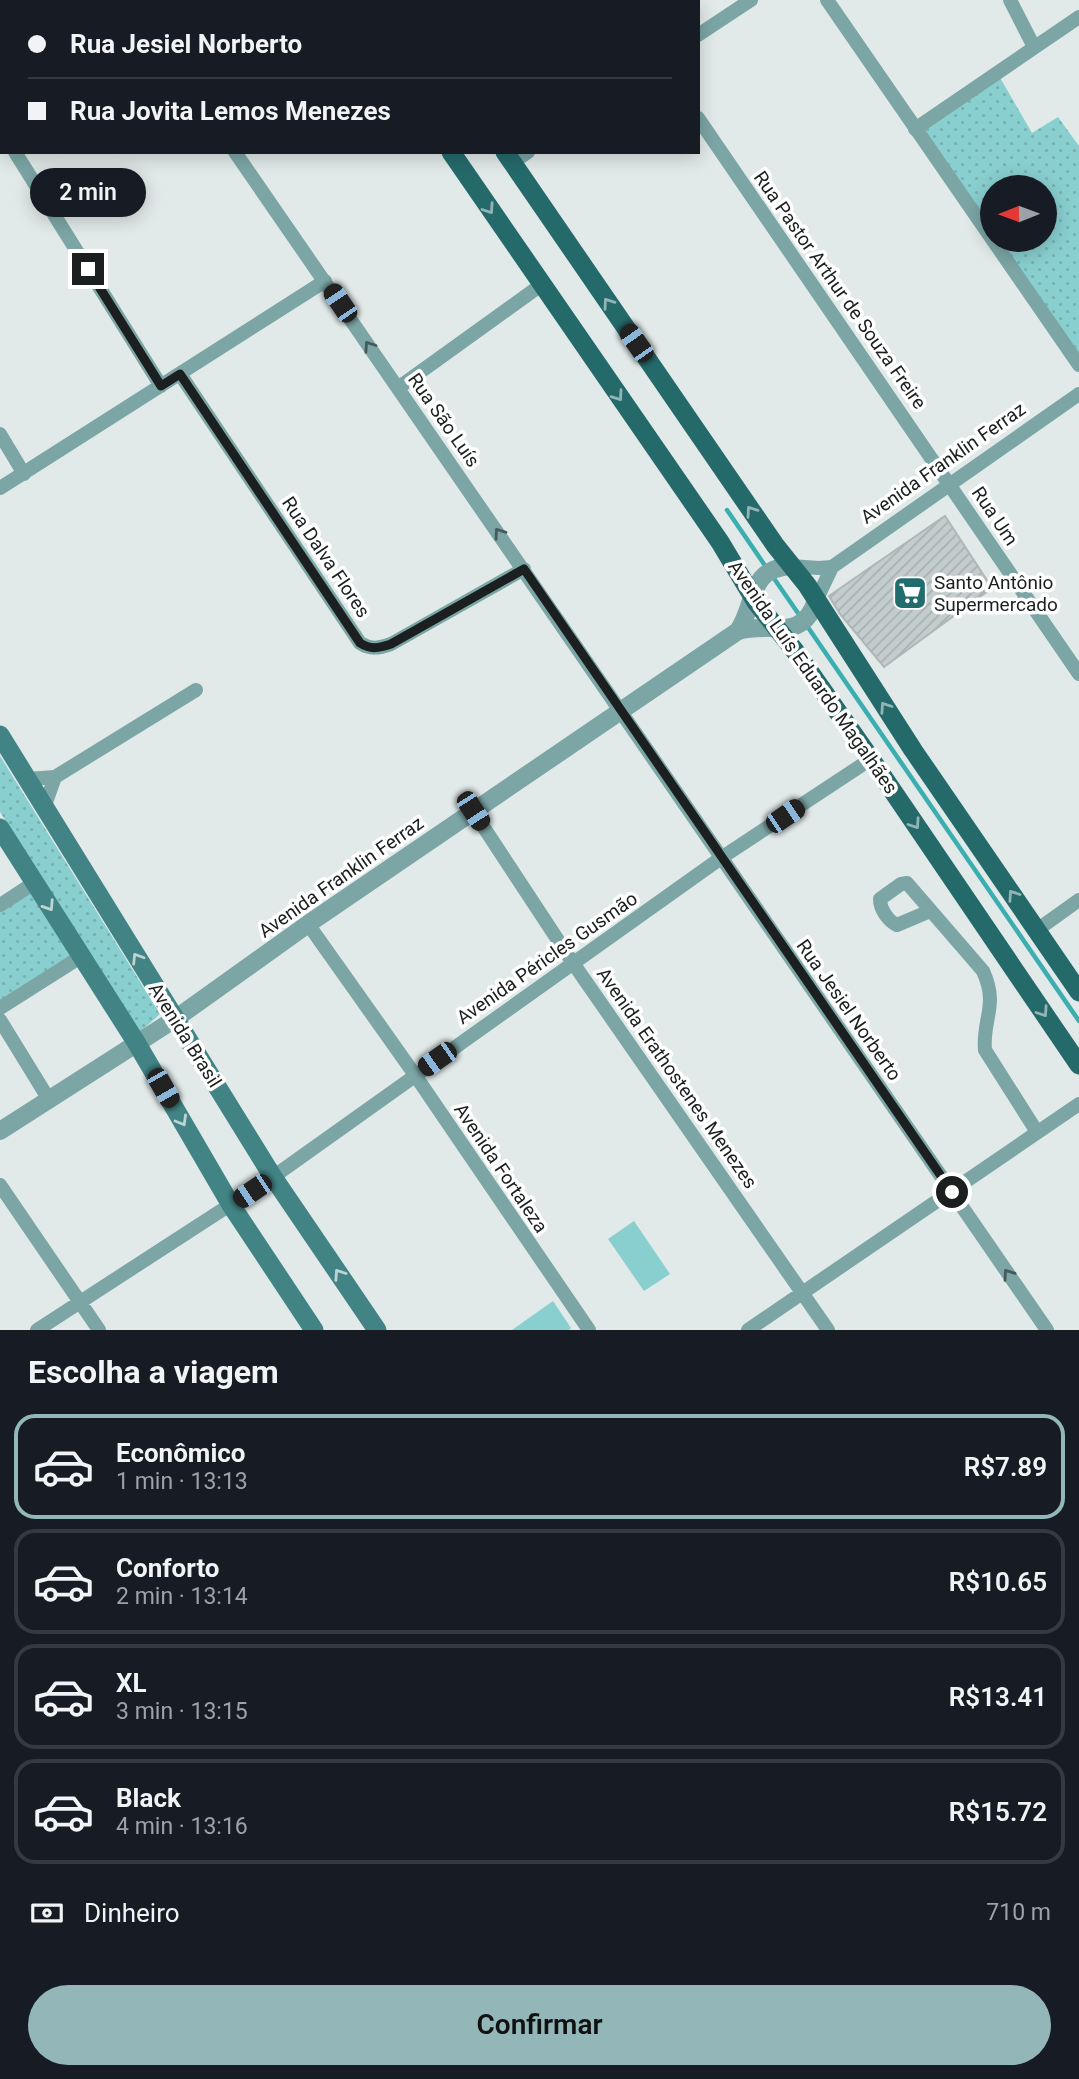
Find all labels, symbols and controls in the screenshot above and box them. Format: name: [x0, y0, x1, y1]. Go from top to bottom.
text: Rua Jesiel Norberto: [70, 29, 302, 59]
text: Rua Jovita Lemos Menezes: [70, 96, 391, 126]
street label: Rua Pastor Arthur de Souza Freire: [749, 167, 931, 413]
callout: 2 min: [30, 168, 146, 216]
north arrow: [980, 175, 1057, 252]
map controls: [980, 175, 1057, 252]
text: 2 min: [59, 179, 117, 206]
one-way arrow: [481, 201, 494, 214]
route end: [72, 253, 104, 285]
car: [320, 280, 361, 326]
one-way arrow: [604, 298, 617, 311]
car: [616, 320, 657, 366]
one-way arrow: [365, 341, 377, 354]
street label: Rua São Luís: [403, 369, 485, 471]
one-way arrow: [610, 388, 622, 401]
street label: Avenida Franklin Ferraz: [856, 397, 1030, 529]
street label: Rua Um: [967, 482, 1023, 550]
street label: Rua Dalva Flores: [277, 492, 375, 622]
one-way arrow: [747, 506, 759, 519]
one-way arrow: [495, 528, 507, 541]
street label: Avenida Luís Eduardo Magalhães: [723, 556, 903, 798]
place label: Santo Antônio Supermercado: [934, 571, 1058, 616]
supermarket icon: Santo Antônio Supermercado: [891, 574, 929, 612]
one-way arrow: [881, 702, 893, 715]
car: [453, 788, 494, 834]
car: [762, 796, 809, 836]
street label: Avenida Franklin Ferraz: [254, 811, 428, 943]
one-way arrow: [907, 816, 919, 829]
street label: Avenida Péricles Gusmão: [452, 887, 642, 1029]
one-way arrow: [1009, 890, 1021, 903]
one-way arrow: [41, 899, 54, 912]
street label: Rua Jesiel Norberto: [792, 935, 906, 1085]
one-way arrow: [133, 953, 146, 966]
street label: Avenida Erathostenes Menezes: [592, 963, 762, 1193]
street label: Avenida Brasil: [144, 978, 226, 1092]
one-way arrow: [1035, 1004, 1047, 1017]
car: [414, 1038, 461, 1080]
car: [144, 1065, 183, 1111]
street label: Avenida Fortaleza: [449, 1099, 553, 1237]
one-way arrow: [174, 1113, 187, 1126]
car: [229, 1171, 276, 1211]
route start: [936, 1176, 968, 1208]
one-way arrow: [334, 1268, 347, 1281]
one-way arrow: [1004, 1269, 1016, 1282]
text: Escolha a viagem: [28, 1353, 279, 1391]
icon: car: [32, 1435, 95, 1498]
text: Econômico: [116, 1438, 245, 1468]
text: R$7.89: [964, 1452, 1047, 1482]
text: 1 min · 13:13: [116, 1468, 248, 1495]
icon: car: [32, 1550, 95, 1613]
text: Conforto: [116, 1553, 220, 1583]
text: R$10.65: [949, 1567, 1047, 1597]
text: 2 min · 13:14: [116, 1583, 248, 1610]
icon: car: [32, 1665, 95, 1728]
text: XL: [116, 1668, 147, 1698]
text: R$13.41: [949, 1682, 1047, 1712]
text: 3 min · 13:15: [116, 1698, 248, 1725]
icon: car: [32, 1780, 95, 1843]
text: Black: [116, 1783, 181, 1813]
text: R$15.72: [949, 1797, 1047, 1827]
text: 4 min · 13:16: [116, 1813, 248, 1840]
icon: cash: [28, 1894, 66, 1932]
text: Dinheiro: [84, 1898, 180, 1928]
text: 710 m: [986, 1899, 1051, 1926]
button: Confirmar: [28, 1985, 1051, 2065]

